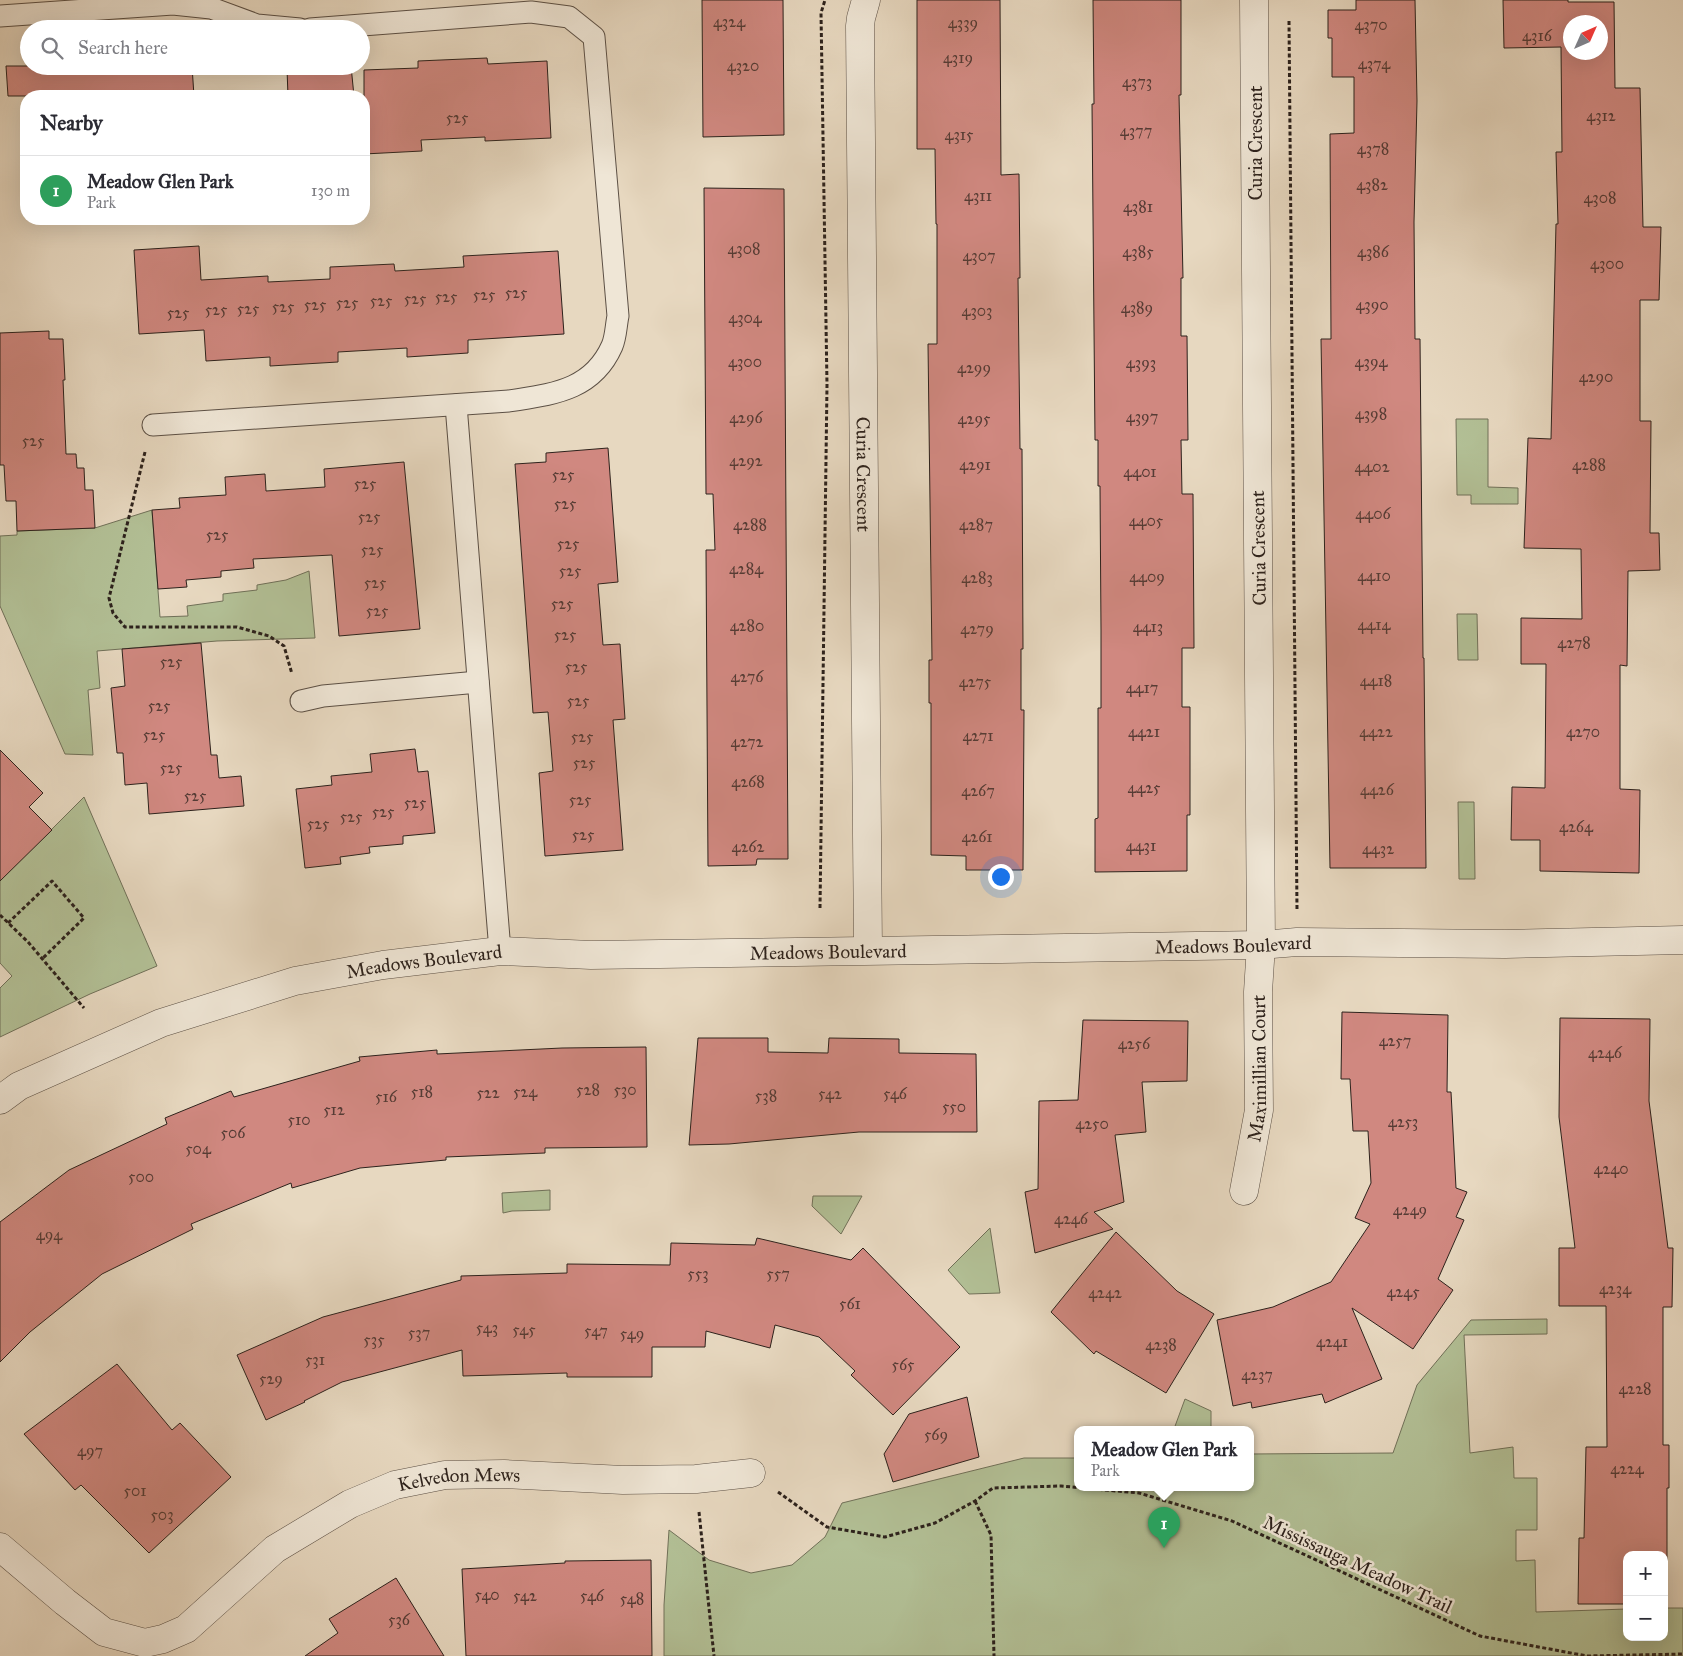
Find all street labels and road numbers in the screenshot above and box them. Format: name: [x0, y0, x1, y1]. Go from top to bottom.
street label: Curia Crescent: [1244, 85, 1267, 201]
street label: Curia Crescent: [851, 417, 875, 532]
street label: Curia Crescent: [1246, 490, 1271, 606]
street label: Meadows Boulevard: [1154, 931, 1312, 959]
street label: Meadows Boulevard: [750, 939, 907, 965]
street label: Meadows Boulevard: [344, 940, 504, 983]
street label: Maximillian Court: [1242, 994, 1272, 1144]
street label: Kelvedon Mews: [396, 1463, 521, 1496]
street label: Mississauga Meadow Trail: [1259, 1510, 1457, 1620]

